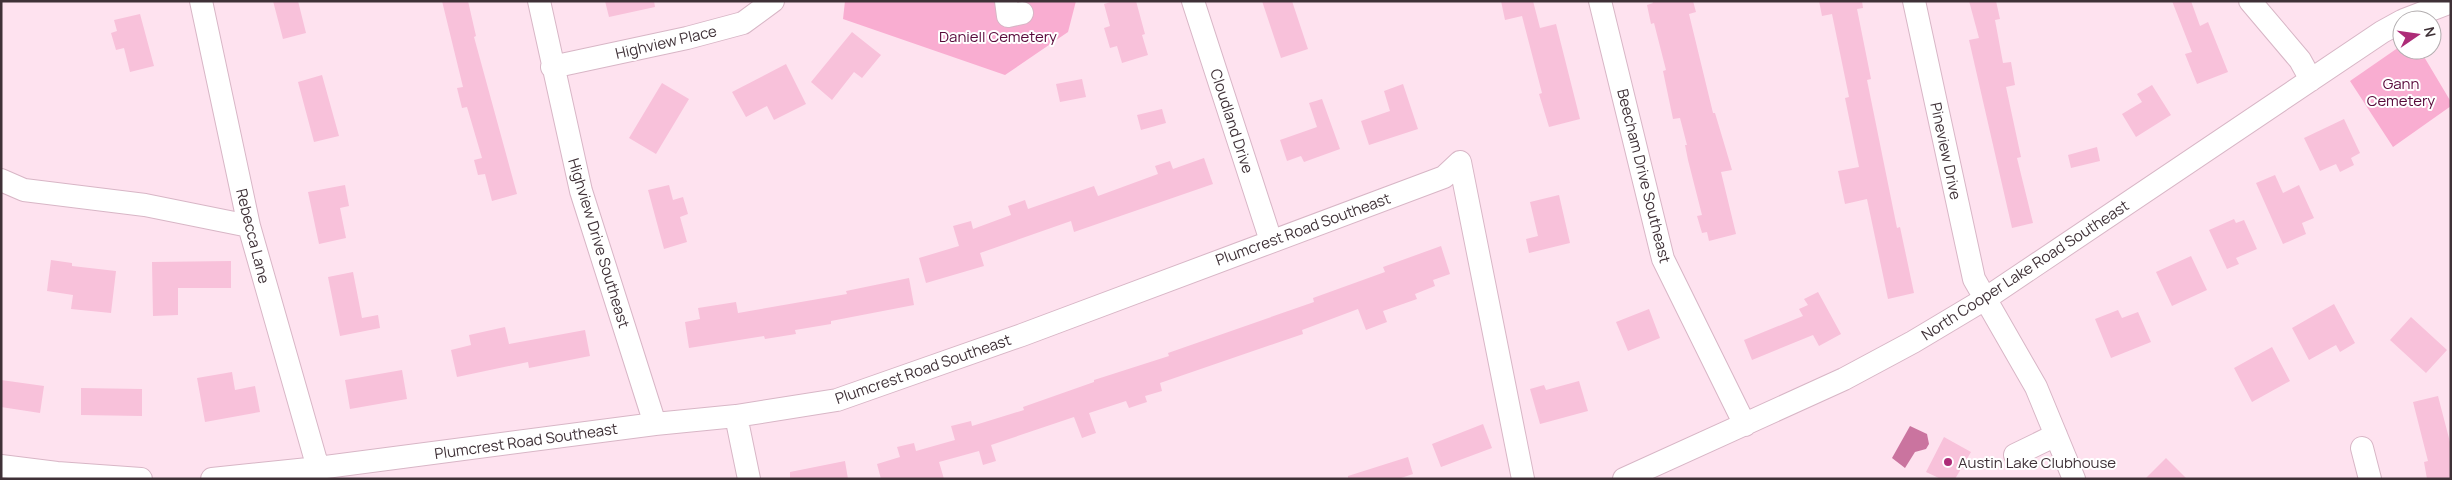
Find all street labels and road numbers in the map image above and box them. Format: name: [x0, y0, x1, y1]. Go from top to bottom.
street label: Highview Place: [613, 20, 719, 64]
street label: Cloudland Drive: [1205, 66, 1259, 176]
street label: Beecham Drive Southeast: [1612, 87, 1676, 265]
street label: Pineview Drive: [1925, 100, 1967, 202]
street label: Highview Drive Southeast: [563, 156, 635, 330]
street label: Rebecca Lane: [231, 186, 275, 286]
street label: Plumcrest Road Southeast: [1213, 188, 1393, 270]
street label: North Cooper Lake Road Southeast: [1917, 195, 2133, 345]
street label: Plumcrest Road Southeast: [832, 329, 1014, 409]
street label: Plumcrest Road Southeast: [433, 418, 619, 464]

